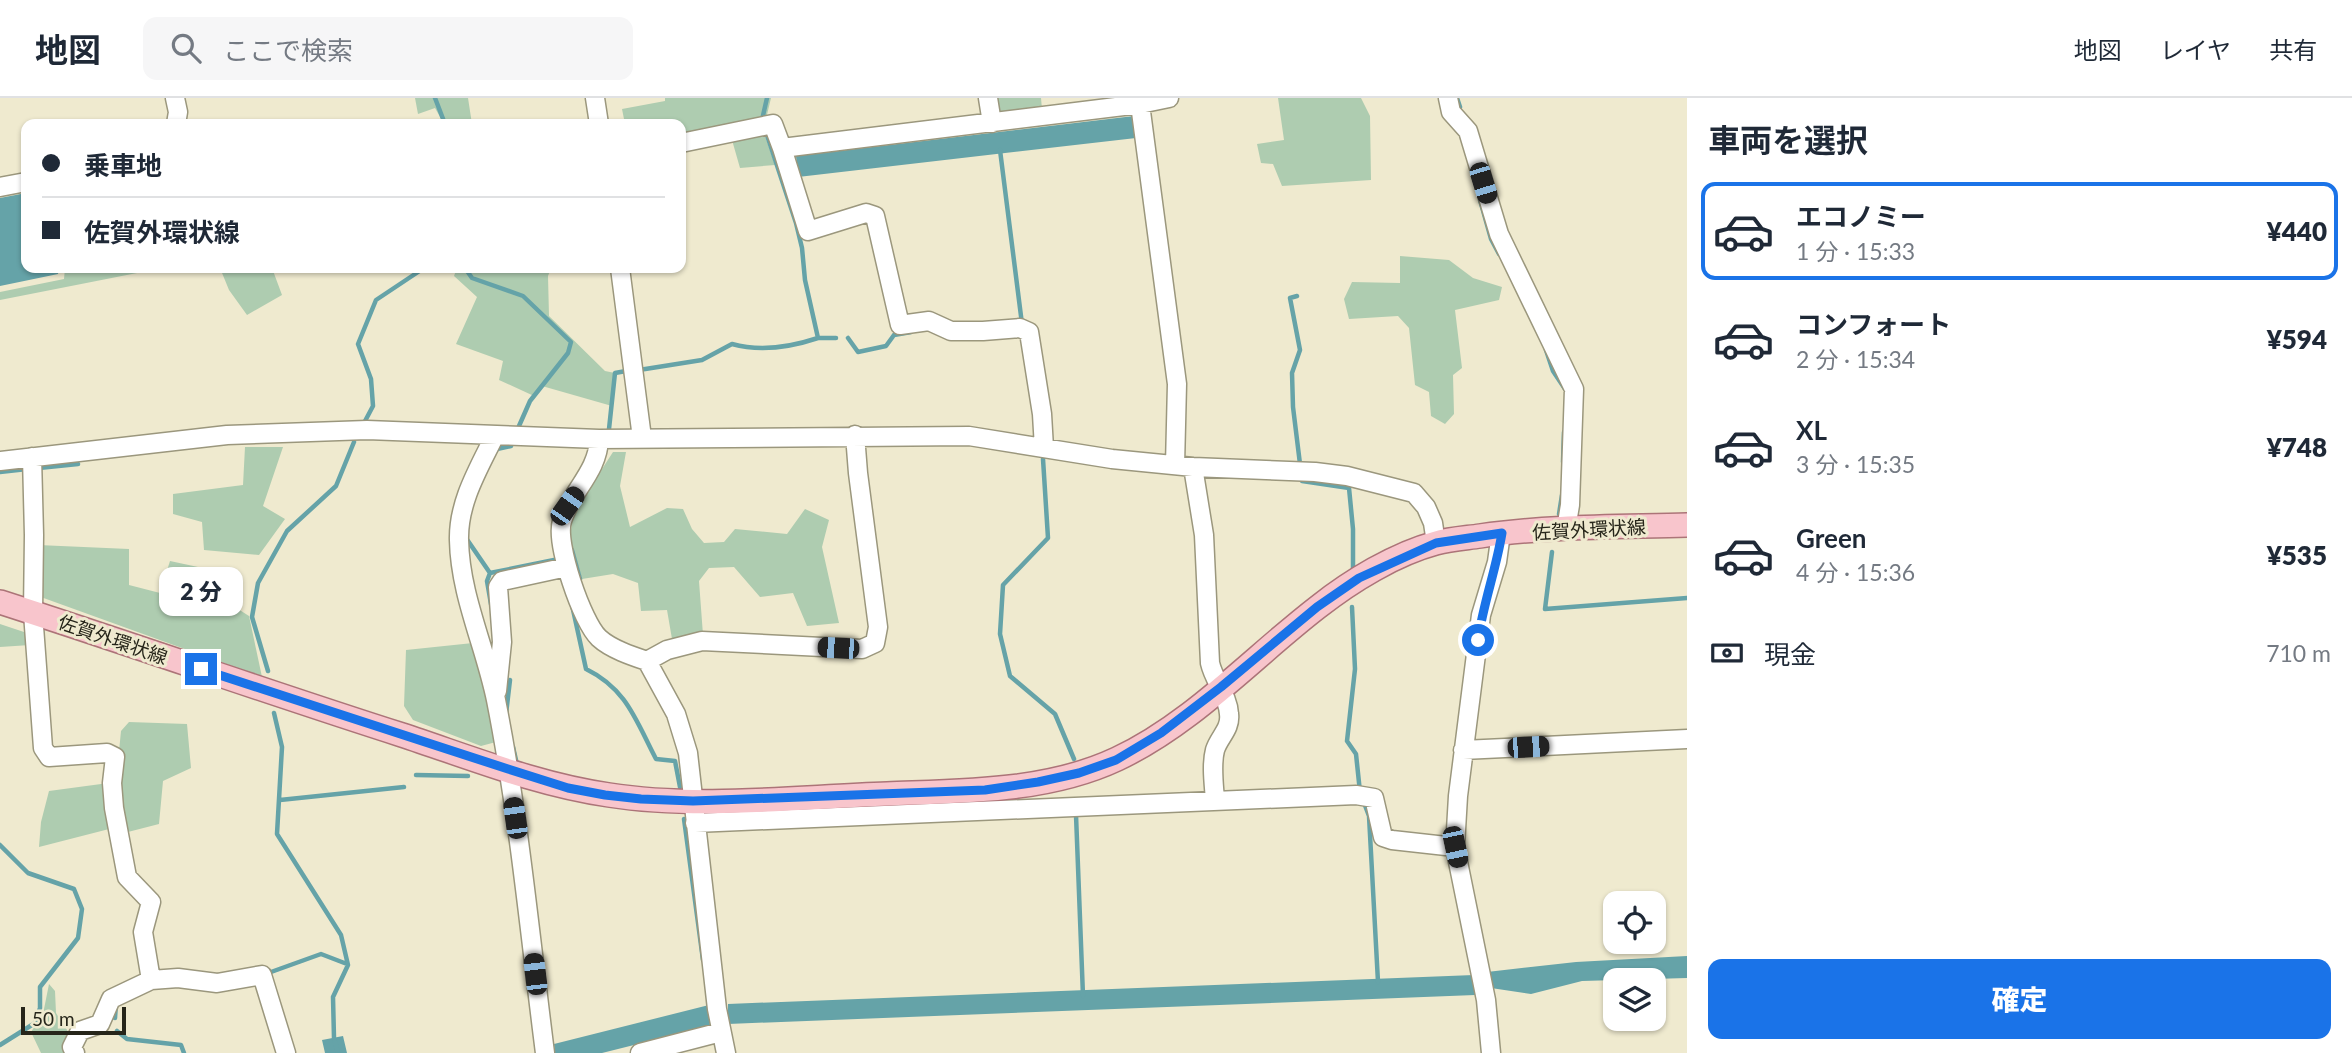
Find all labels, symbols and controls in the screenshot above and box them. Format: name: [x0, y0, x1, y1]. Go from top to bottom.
search box: [143, 17, 633, 80]
text: 地図: [35, 29, 101, 69]
icon: search: [167, 29, 205, 67]
text: ここで検索: [223, 34, 353, 66]
text: 地図: [2074, 35, 2122, 64]
text: レイヤ: [2160, 35, 2231, 64]
text: 共有: [2269, 35, 2317, 64]
text: 車両を選択: [1708, 120, 1868, 159]
text: 乗車地: [84, 149, 162, 181]
car: [1467, 160, 1500, 206]
icon: car: [1712, 200, 1775, 263]
text: エコノミー: [1796, 200, 1926, 232]
text: ¥440: [2267, 215, 2327, 247]
text: 佐賀外環状線: [84, 216, 240, 248]
text: 1 分 · 15:33: [1796, 237, 1915, 265]
icon: car: [1712, 308, 1775, 371]
text: コンフォート: [1796, 308, 1951, 340]
text: ¥594: [2267, 323, 2327, 355]
text: 2 分 · 15:34: [1796, 345, 1915, 373]
text: XL: [1796, 414, 1827, 446]
icon: car: [1712, 416, 1775, 479]
text: ¥748: [2267, 431, 2327, 463]
text: 3 分 · 15:35: [1796, 450, 1915, 478]
car: [547, 483, 588, 529]
street label: 佐賀外環状線: [1531, 515, 1647, 543]
text: Green: [1796, 522, 1866, 554]
icon: car: [1712, 524, 1775, 587]
text: ¥535: [2267, 539, 2327, 571]
text: 4 分 · 15:36: [1796, 558, 1915, 586]
callout: 2 分: [159, 568, 243, 616]
text: 2 分: [180, 577, 222, 605]
street label: 佐賀外環状線: [55, 610, 171, 668]
route start: [1462, 624, 1494, 656]
icon: cash: [1708, 634, 1746, 672]
car: [817, 636, 860, 660]
text: 現金: [1764, 638, 1816, 670]
text: 710 m: [2266, 639, 2331, 667]
route end: [185, 653, 217, 685]
car: [1507, 735, 1550, 759]
car: [502, 796, 529, 840]
car: [1441, 824, 1470, 870]
map controls: [1603, 891, 1666, 1031]
button: locate: [1603, 891, 1666, 954]
car: [523, 952, 548, 996]
button: 確定: [1708, 959, 2331, 1039]
button: layers: [1603, 968, 1666, 1031]
scale bar: [21, 1004, 126, 1036]
text: 50 m: [32, 1007, 75, 1030]

